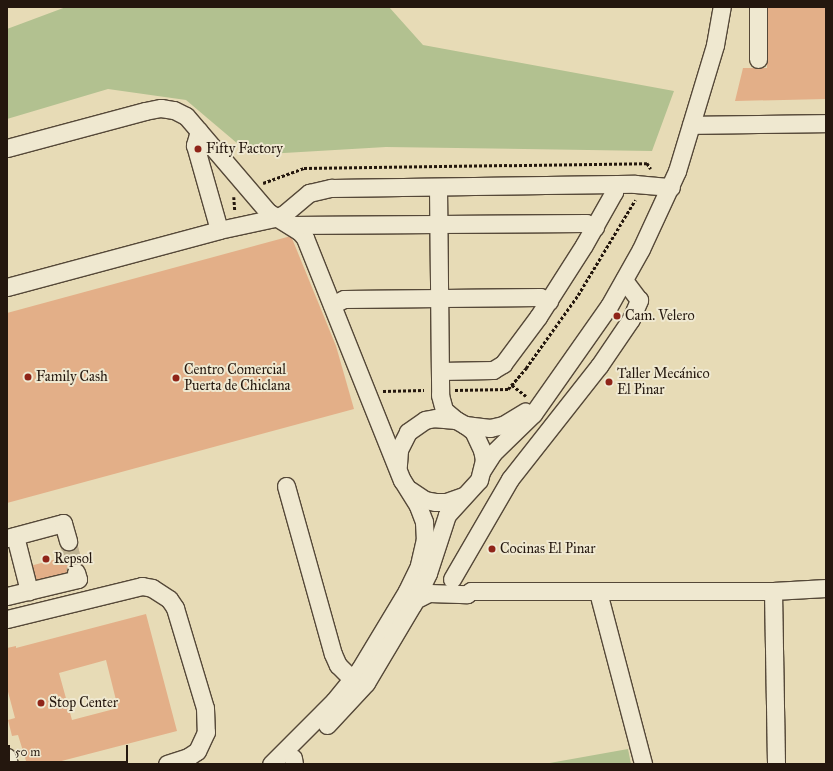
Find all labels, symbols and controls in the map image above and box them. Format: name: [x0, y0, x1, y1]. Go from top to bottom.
place label: Fifty Factory: [206, 141, 283, 157]
marker: Fifty Factory: [193, 144, 203, 154]
place label: Cam. Velero: [625, 308, 695, 324]
marker: Cam. Velero: [612, 311, 622, 321]
place label: Centro Comercial Puerta de Chiclana: [184, 362, 291, 394]
place label: Taller Mecánico El Pinar: [617, 366, 710, 398]
place label: Family Cash: [36, 369, 108, 385]
marker: Family Cash: [23, 372, 33, 382]
marker: Centro Comercial Puerta de Chiclana: [171, 373, 181, 383]
marker: Taller Mecánico El Pinar: [604, 377, 614, 387]
place label: Cocinas El Pinar: [500, 541, 595, 557]
marker: Cocinas El Pinar: [487, 544, 497, 554]
place label: Repsol: [54, 551, 93, 567]
marker: Repsol: [41, 554, 51, 564]
place label: Stop Center: [49, 695, 118, 711]
marker: Stop Center: [36, 698, 46, 708]
scale bar: [10, 737, 130, 763]
text: 50 m: [15, 745, 40, 759]

